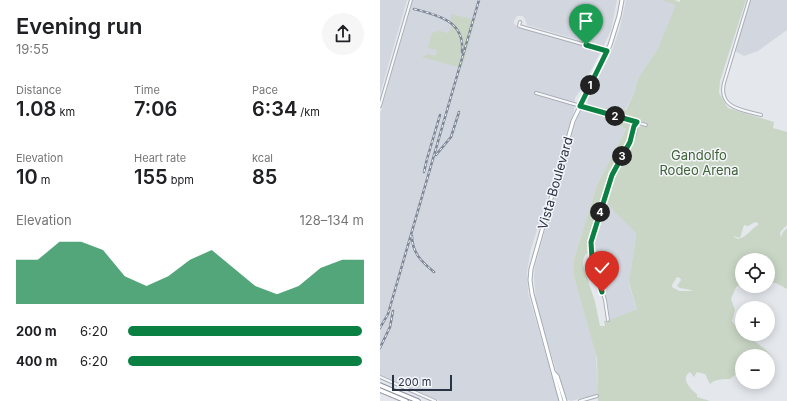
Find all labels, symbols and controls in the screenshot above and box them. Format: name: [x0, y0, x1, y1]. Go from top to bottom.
pin: [569, 4, 603, 45]
icon: arrive: [575, 10, 597, 32]
text: Evening run: [16, 13, 142, 39]
button: share: [322, 13, 364, 55]
text: 19:55: [16, 41, 49, 57]
pin: 1: [580, 75, 600, 95]
text: 1: [588, 78, 592, 92]
text: Distance: [16, 83, 61, 97]
text: Time: [134, 83, 160, 97]
text: Pace: [252, 83, 278, 97]
text: 1.08: [16, 97, 56, 121]
text: 7:06: [134, 97, 177, 121]
text: 6:34: [252, 97, 297, 121]
text: km: [56, 105, 75, 119]
text: /km: [297, 105, 320, 119]
pin: 2: [605, 106, 625, 126]
text: 2: [612, 109, 618, 123]
street label: Vista Boulevard: [534, 135, 576, 231]
pin: 3: [612, 146, 632, 166]
park label: Gandolfo Rodeo Arena: [659, 147, 739, 178]
text: 3: [618, 149, 626, 163]
text: Elevation: [16, 151, 63, 165]
text: Heart rate: [134, 151, 186, 165]
text: kcal: [252, 151, 273, 165]
text: 10: [16, 165, 38, 189]
text: 155: [134, 165, 168, 189]
text: 85: [252, 165, 277, 189]
text: m: [38, 173, 50, 187]
text: bpm: [168, 173, 194, 187]
pin: 4: [590, 202, 610, 222]
text: 4: [596, 205, 604, 219]
text: Elevation: [16, 212, 72, 228]
text: 128–134 m: [299, 212, 364, 228]
pin: [585, 251, 619, 292]
map controls: [735, 253, 775, 389]
button: locate: [735, 253, 775, 293]
icon: check: [591, 257, 613, 279]
button: +: [735, 301, 775, 341]
text: 200 m: [16, 323, 57, 339]
text: 6:20: [80, 323, 108, 339]
button: −: [735, 349, 775, 389]
text: 400 m: [16, 353, 57, 369]
text: 6:20: [80, 353, 108, 369]
scale bar: [392, 373, 452, 392]
text: 200 m: [398, 375, 431, 389]

